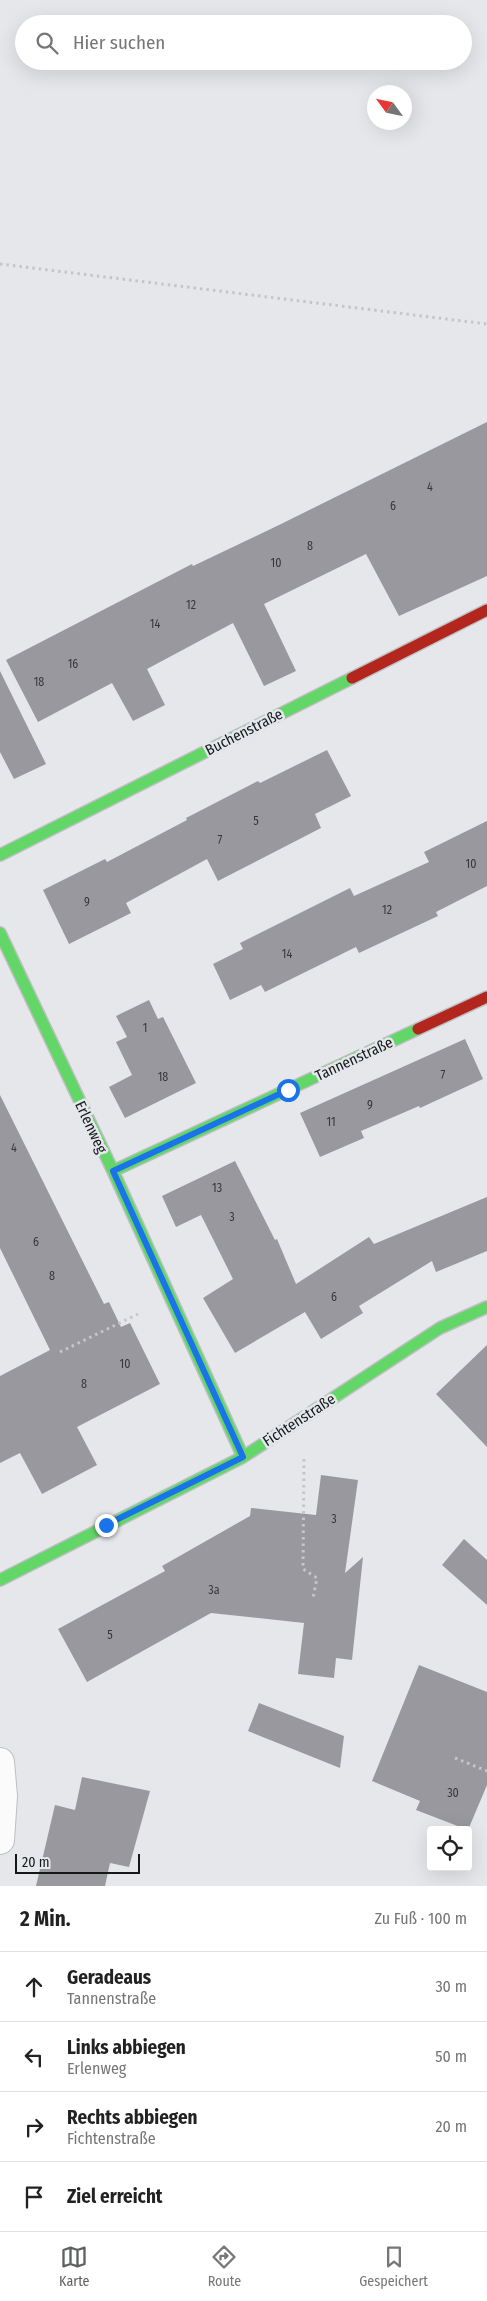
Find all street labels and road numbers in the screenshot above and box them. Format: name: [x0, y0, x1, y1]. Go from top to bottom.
street label: Buchenstraße: [202, 705, 286, 759]
street label: Tannenstraße: [312, 1033, 396, 1085]
street label: Erlenweg: [71, 1098, 111, 1156]
street label: Fichtenstraße: [259, 1390, 339, 1450]

